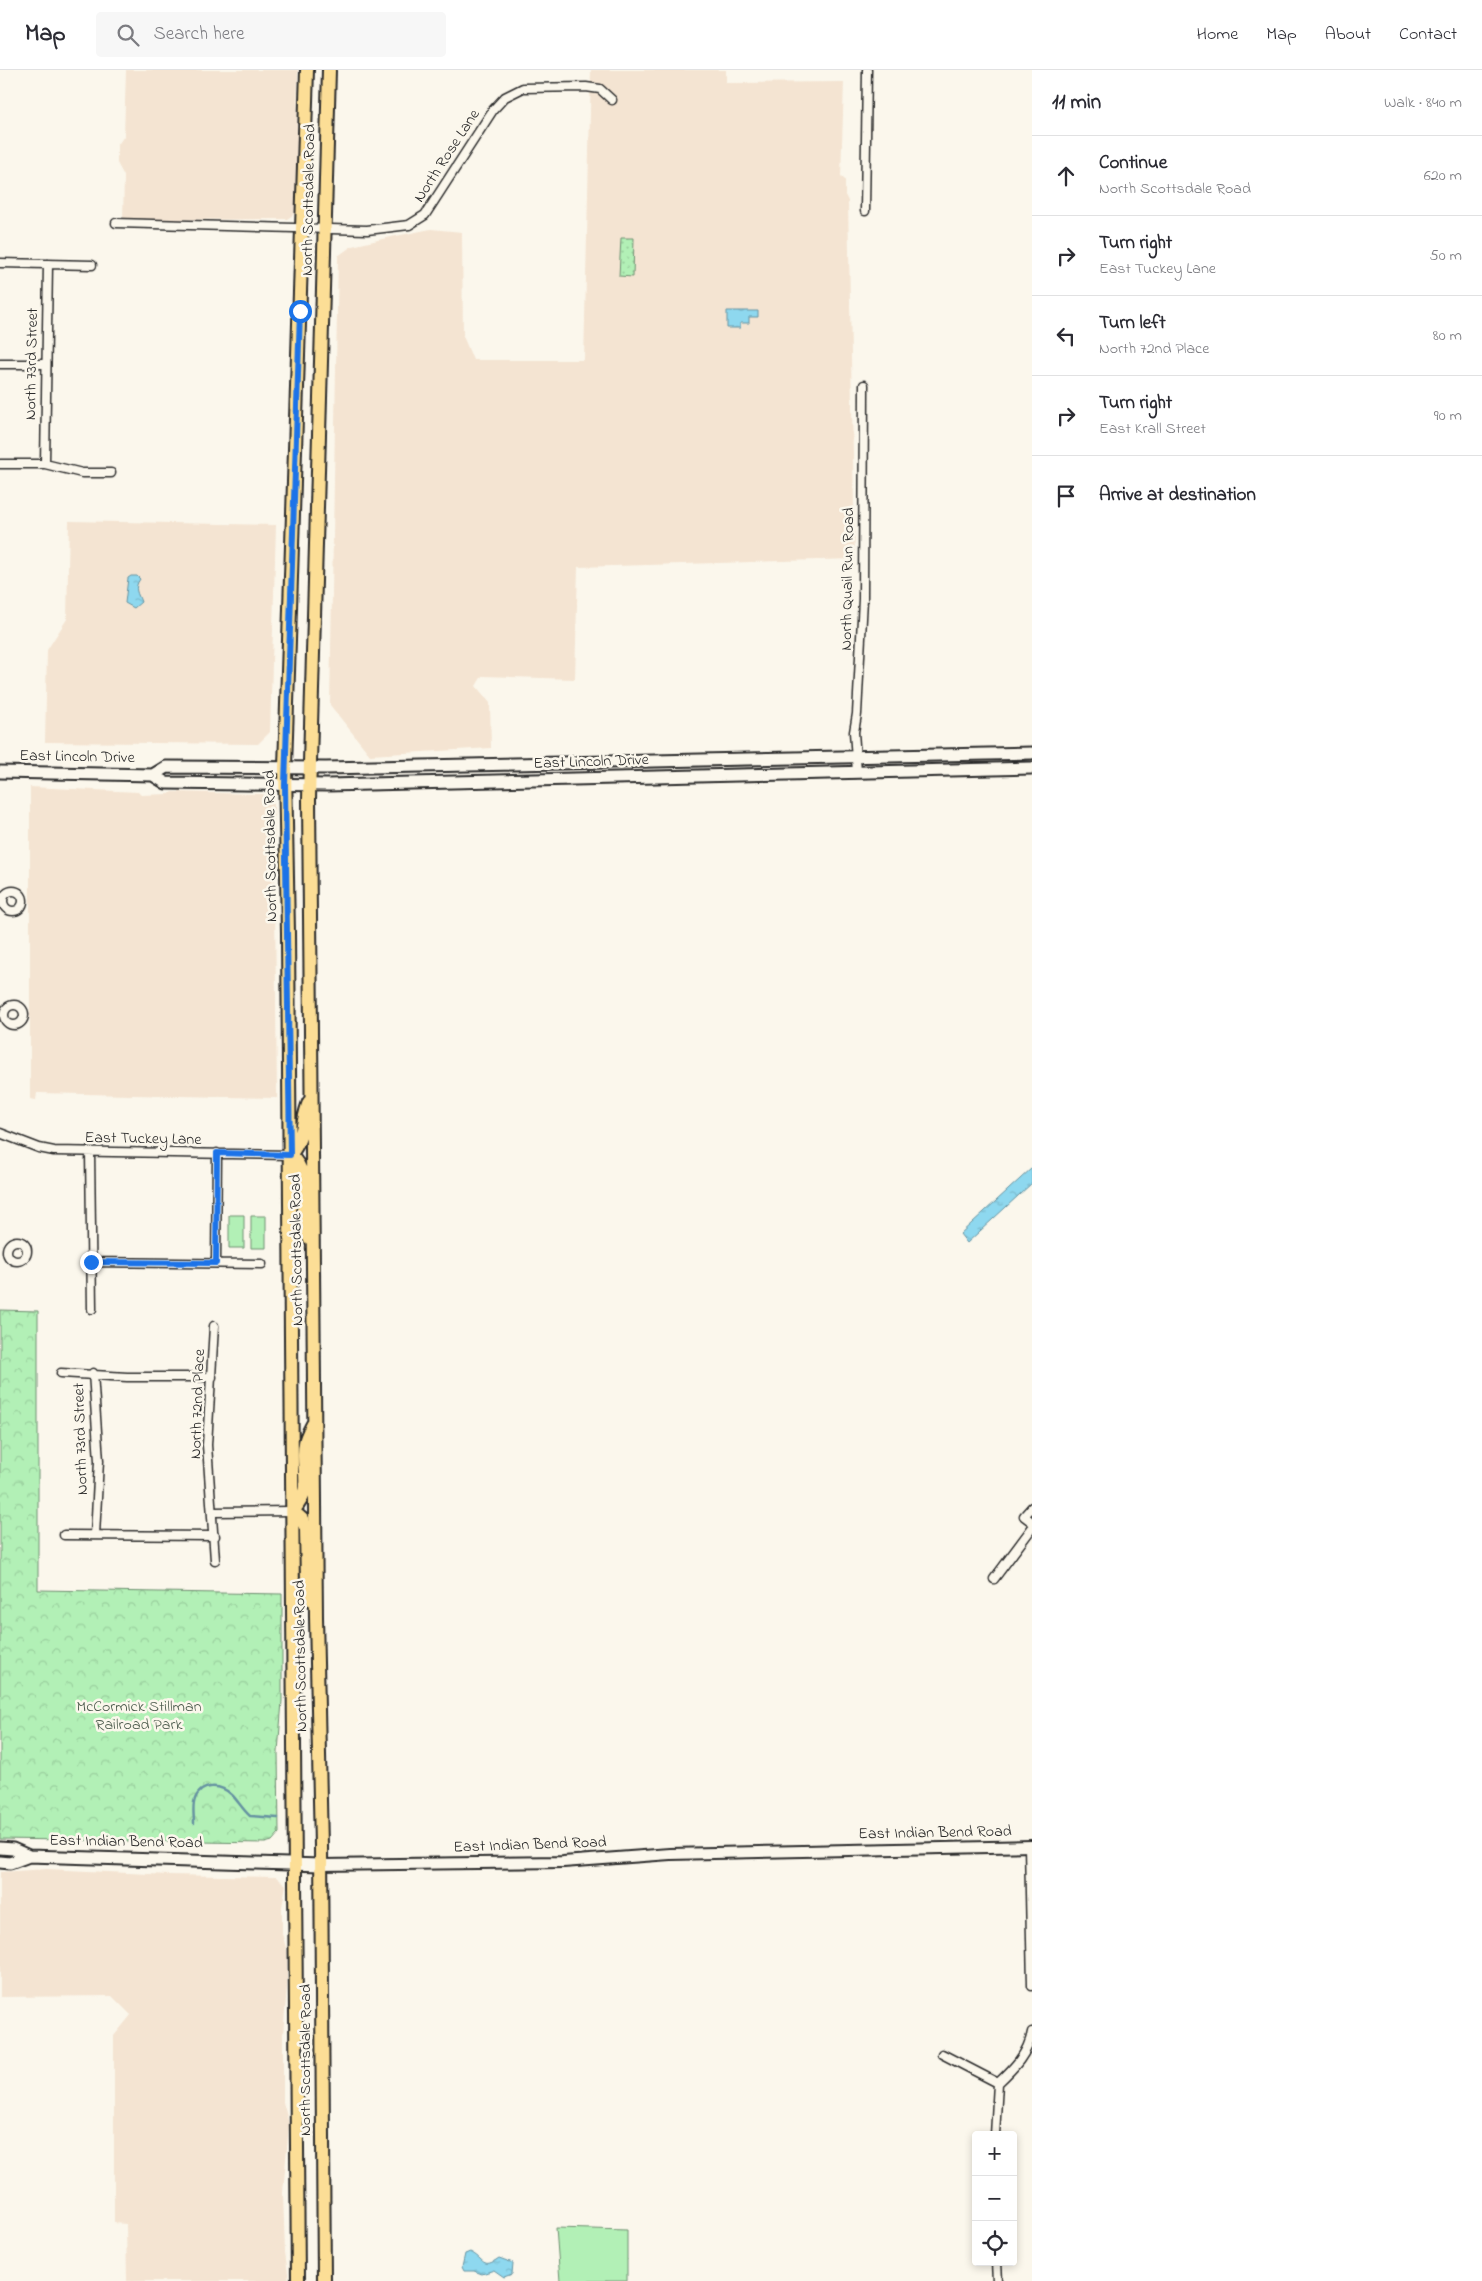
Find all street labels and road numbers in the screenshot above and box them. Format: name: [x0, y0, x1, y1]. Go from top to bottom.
street label: North Rose Lane: [408, 104, 487, 207]
street label: North Scottsdale Road: [296, 124, 322, 276]
street label: North 73rd Street: [19, 307, 45, 420]
street label: North Quail Run Road: [835, 507, 861, 651]
street label: East Lincoln Drive: [19, 744, 136, 770]
street label: East Lincoln Drive: [533, 748, 650, 776]
street label: North Scottsdale Road: [258, 770, 284, 922]
street label: East Tuckey Lane: [84, 1126, 203, 1152]
street label: North Scottsdale Road: [284, 1174, 310, 1326]
street label: North 72nd Place: [184, 1348, 212, 1460]
street label: North 73rd Street: [67, 1382, 95, 1496]
street label: North Scottsdale Road: [288, 1580, 314, 1732]
street label: East Indian Bend Road: [858, 1820, 1012, 1846]
street label: East Indian Bend Road: [49, 1829, 203, 1855]
street label: East Indian Bend Road: [453, 1830, 607, 1860]
street label: North Scottsdale Road: [294, 1984, 318, 2136]

